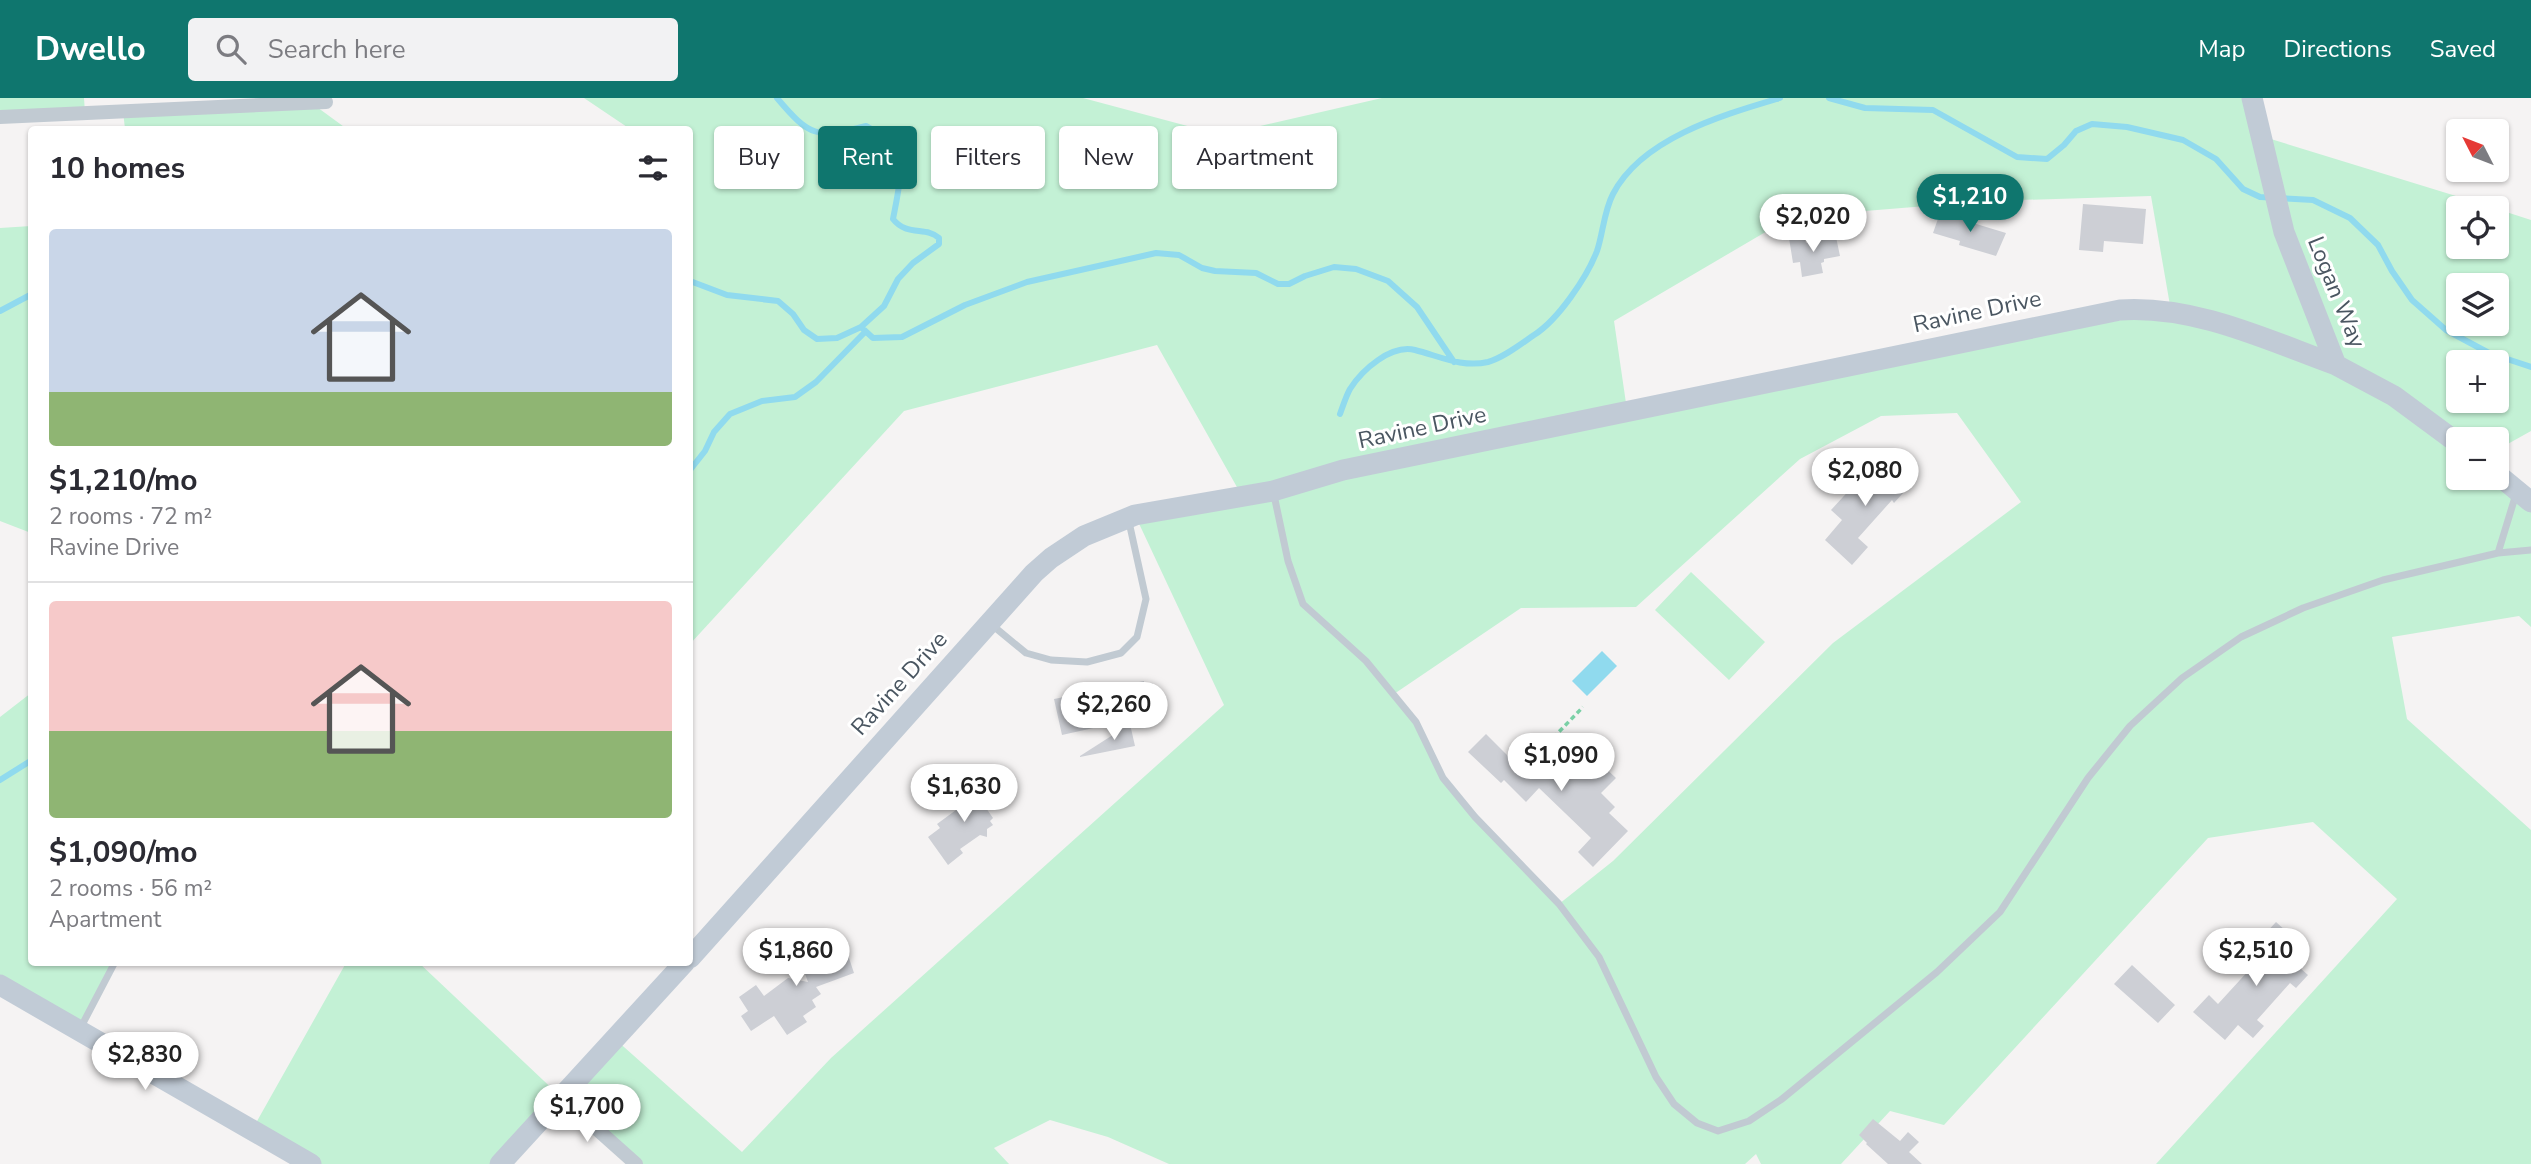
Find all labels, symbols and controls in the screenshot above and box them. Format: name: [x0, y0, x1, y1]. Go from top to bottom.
search box: [188, 18, 678, 81]
text: Dwello: [35, 27, 146, 72]
icon: search: [212, 30, 250, 68]
text: Search here: [268, 32, 406, 67]
text: Map: [2198, 33, 2245, 65]
text: Directions: [2283, 33, 2392, 65]
text: Saved: [2430, 33, 2496, 65]
north arrow: [2446, 119, 2510, 182]
map controls: [2446, 119, 2509, 490]
chip: Buy: [714, 126, 804, 189]
chip: Rent: [818, 126, 917, 189]
chip: Filters: [931, 126, 1045, 189]
chip: New: [1059, 126, 1158, 189]
chip: Apartment: [1172, 126, 1337, 189]
text: 10 homes: [49, 148, 185, 189]
icon: filters: [634, 149, 672, 187]
pin: $1,210: [1913, 174, 2027, 234]
text: $1,210: [1933, 181, 2007, 212]
pin: $2,020: [1756, 194, 1870, 254]
button: locate: [2446, 196, 2509, 259]
text: $2,020: [1776, 201, 1850, 232]
street label: Logan Way: [2300, 232, 2373, 353]
button: layers: [2446, 273, 2509, 336]
icon: home: [298, 274, 424, 400]
street label: Ravine Drive: [1910, 283, 2044, 340]
button: +: [2446, 350, 2509, 413]
street label: Ravine Drive: [1355, 399, 1489, 456]
button: −: [2446, 427, 2509, 490]
pin: $2,080: [1808, 448, 1922, 508]
text: $2,080: [1828, 455, 1902, 486]
text: $1,210/mo: [49, 460, 198, 501]
text: 2 rooms · 72 m²: [49, 501, 212, 532]
text: Ravine Drive: [49, 532, 179, 563]
street label: Ravine Drive: [844, 625, 955, 742]
icon: home: [298, 646, 424, 772]
pin: $2,260: [1057, 682, 1171, 742]
text: $2,260: [1077, 689, 1151, 720]
pin: $1,090: [1504, 734, 1618, 793]
text: $1,090: [1524, 740, 1598, 771]
pin: $1,630: [907, 764, 1021, 824]
text: $1,630: [927, 771, 1001, 802]
text: $1,090/mo: [49, 832, 198, 873]
text: 2 rooms · 56 m²: [49, 873, 212, 904]
text: Apartment: [49, 904, 161, 935]
pin: $1,860: [739, 928, 853, 988]
pin: $2,510: [2199, 928, 2313, 988]
text: $1,860: [759, 935, 833, 966]
text: $2,510: [2219, 935, 2293, 966]
pin: $2,830: [88, 1032, 202, 1092]
text: $2,830: [108, 1039, 182, 1070]
pin: $1,700: [530, 1084, 644, 1144]
text: $1,700: [550, 1091, 624, 1122]

